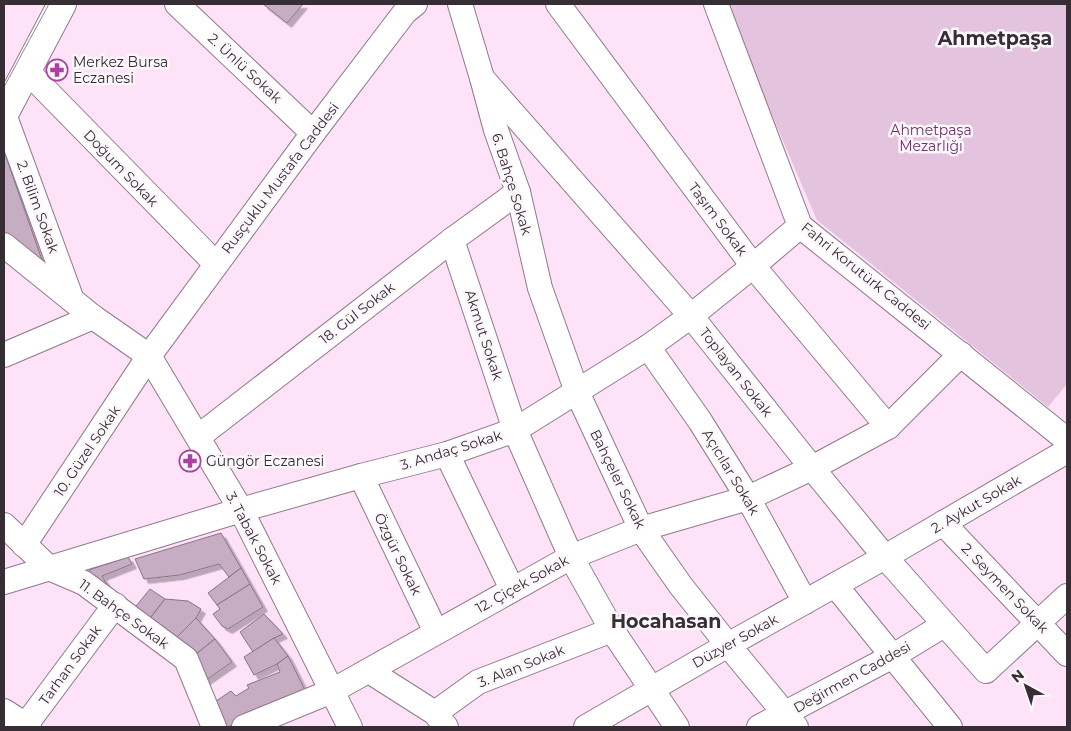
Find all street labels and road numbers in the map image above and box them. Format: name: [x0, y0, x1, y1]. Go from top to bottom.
street label: 2. Ünlü Sokak: [204, 29, 286, 107]
street label: Rusçuklu Mustafa Caddesi: [217, 99, 343, 257]
street label: Doğum Sokak: [80, 126, 163, 211]
street label: 6. Bahçe Sokak: [488, 131, 536, 238]
street label: 2. Bilim Sokak: [13, 158, 63, 256]
street label: Taşım Sokak: [685, 179, 752, 260]
street label: Fahri Korutürk Caddesi: [798, 218, 934, 334]
street label: 18. Gül Sokak: [316, 278, 399, 348]
street label: Akmut Sokak: [461, 287, 507, 383]
street label: Toplayan Sokak: [696, 324, 777, 421]
street label: 10. Güzel Sokak: [50, 401, 125, 500]
street label: 3. Andaç Sokak: [398, 426, 505, 474]
street label: Bahçeler Sokak: [586, 426, 650, 532]
street label: Açıcılar Sokak: [698, 426, 764, 519]
street label: 2. Aykut Sokak: [928, 471, 1025, 537]
street label: 3. Tabak Sokak: [222, 489, 286, 588]
street label: Özgür Sokak: [370, 510, 426, 599]
street label: 2. Seymen Sokak: [958, 539, 1053, 637]
street label: 12. Çiçek Sokak: [472, 551, 572, 617]
street label: 11. Bahçe Sokak: [75, 575, 173, 653]
street label: Düzyer Sokak: [689, 610, 782, 672]
street label: Tarhan Sokak: [35, 621, 105, 709]
street label: Değirmen Caddesi: [790, 637, 914, 717]
street label: 3. Alan Sokak: [475, 640, 568, 692]

